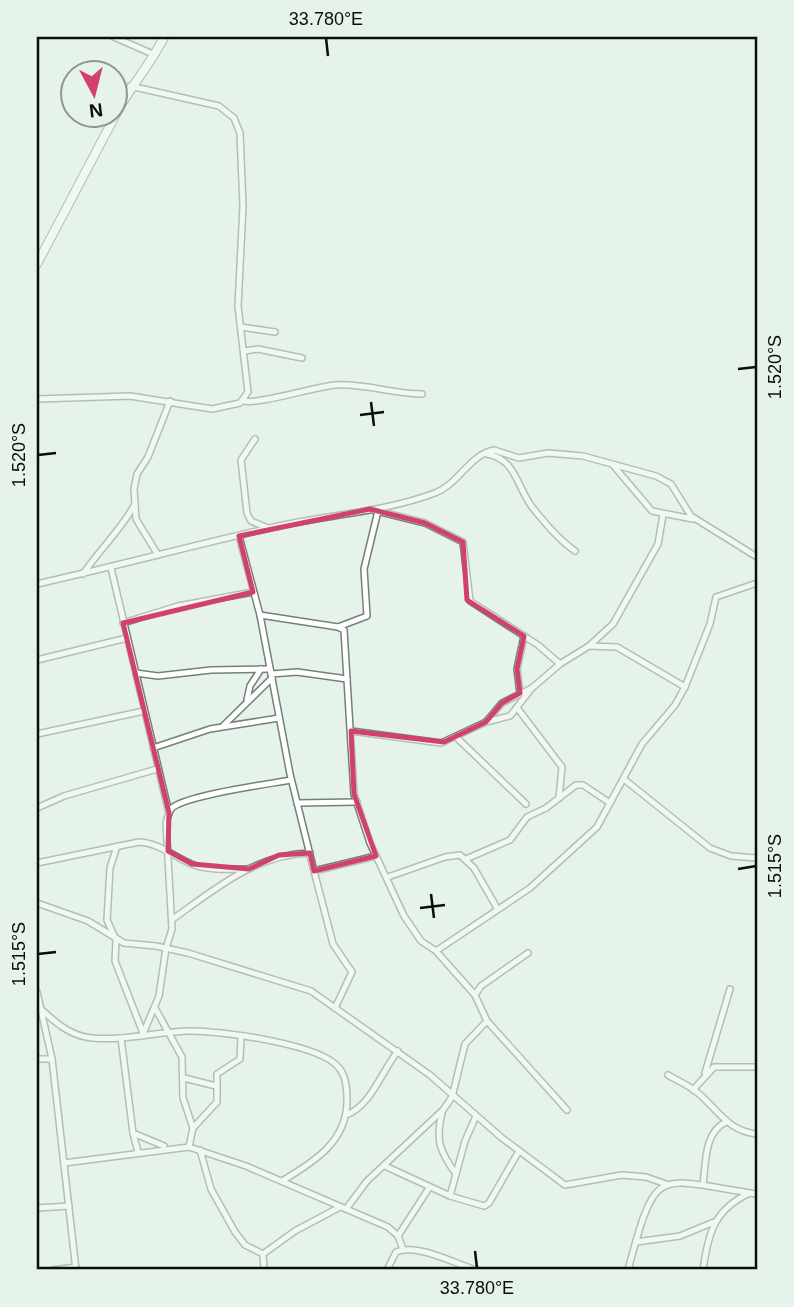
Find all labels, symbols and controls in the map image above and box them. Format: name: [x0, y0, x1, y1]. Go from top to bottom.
text: 33.780°E: [289, 9, 363, 29]
north arrow: [60, 60, 130, 130]
text: N: [88, 99, 104, 122]
text: 1.520°S: [765, 335, 785, 399]
text: 1.520°S: [9, 423, 29, 487]
text: 1.515°S: [765, 834, 785, 898]
text: 1.515°S: [9, 922, 29, 986]
text: 33.780°E: [440, 1278, 514, 1298]

